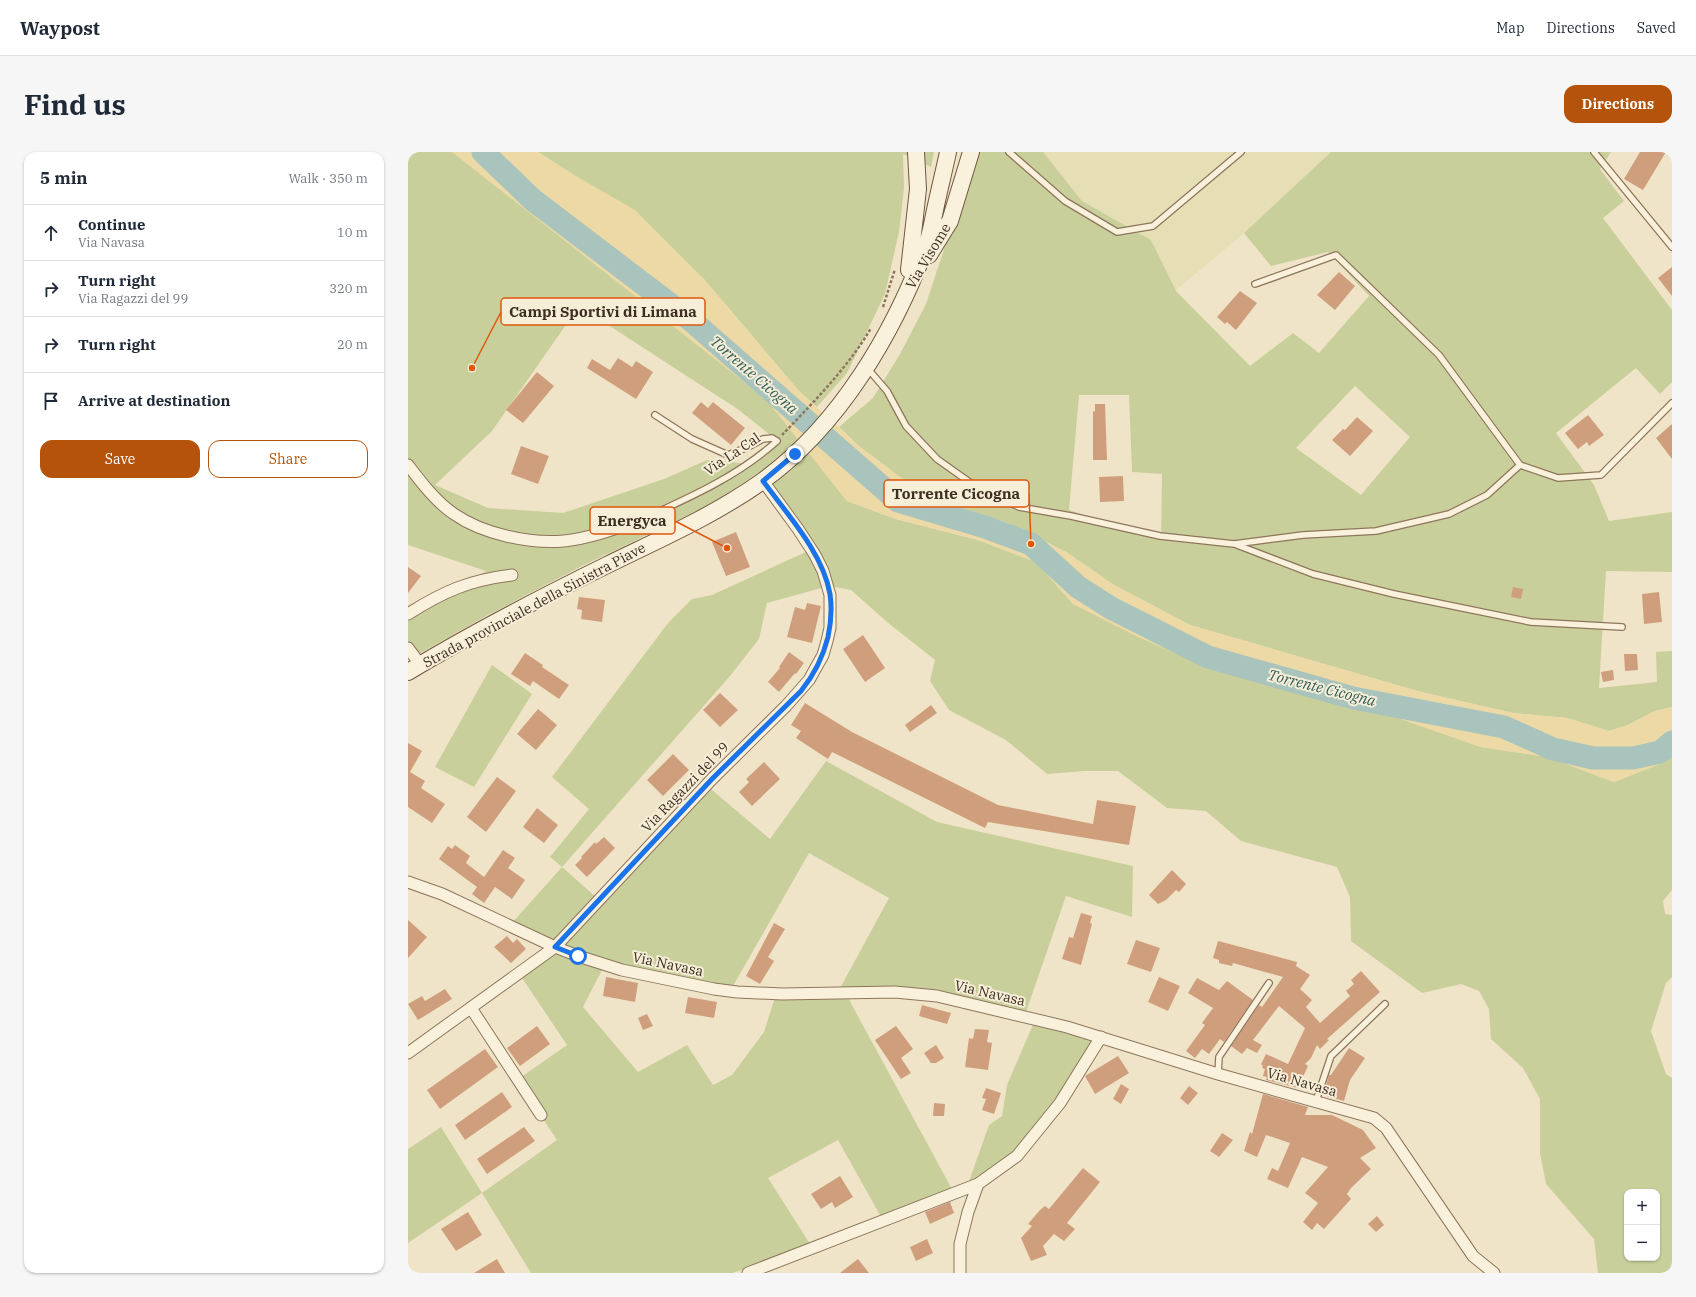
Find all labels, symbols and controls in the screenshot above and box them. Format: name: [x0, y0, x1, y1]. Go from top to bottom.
text: Waypost: [20, 16, 100, 40]
text: Map: [1496, 19, 1525, 37]
text: Directions: [1547, 19, 1615, 37]
text: Saved: [1637, 19, 1676, 37]
button: Directions: [1564, 85, 1672, 123]
text: Find us: [24, 86, 126, 123]
text: 5 min: [40, 167, 88, 189]
text: Walk · 350 m: [289, 170, 368, 187]
text: Continue: [78, 215, 145, 234]
street label: Via Visome: [901, 220, 955, 292]
icon: ahead: [40, 222, 62, 244]
text: 10 m: [337, 224, 368, 241]
text: Via Navasa: [78, 234, 145, 251]
text: Turn right: [78, 271, 156, 290]
icon: right: [40, 278, 62, 300]
text: 320 m: [329, 280, 368, 297]
text: Via Ragazzi del 99: [78, 290, 188, 307]
callout: Campi Sportivi di Limana: [501, 298, 705, 325]
text: Campi Sportivi di Limana: [509, 302, 697, 321]
water label: Torrente Cicogna: [707, 331, 803, 418]
icon: right: [40, 334, 62, 356]
text: Turn right: [78, 335, 156, 354]
text: 20 m: [337, 336, 368, 353]
icon: arrive: [40, 390, 62, 412]
text: Arrive at destination: [78, 391, 230, 410]
street label: Via La Cal: [700, 429, 764, 479]
button: Save: [40, 440, 200, 478]
button: Share: [208, 440, 368, 478]
route end: [786, 445, 804, 463]
callout: Torrente Cicogna: [884, 480, 1029, 507]
text: Torrente Cicogna: [892, 484, 1021, 503]
callout: Energyca: [590, 507, 675, 534]
text: Energyca: [597, 511, 667, 530]
street label: Strada provinciale della Sinistra Piave: [420, 538, 648, 672]
water label: Torrente Cicogna: [1266, 665, 1379, 710]
street label: Via Ragazzi del 99: [637, 738, 733, 836]
route start: [569, 947, 587, 965]
street label: Via Navasa: [631, 948, 705, 980]
street label: Via Navasa: [953, 976, 1027, 1010]
street label: Via Navasa: [1265, 1063, 1339, 1101]
map controls: [1624, 1189, 1660, 1261]
button: +: [1624, 1189, 1660, 1225]
button: −: [1624, 1225, 1660, 1261]

